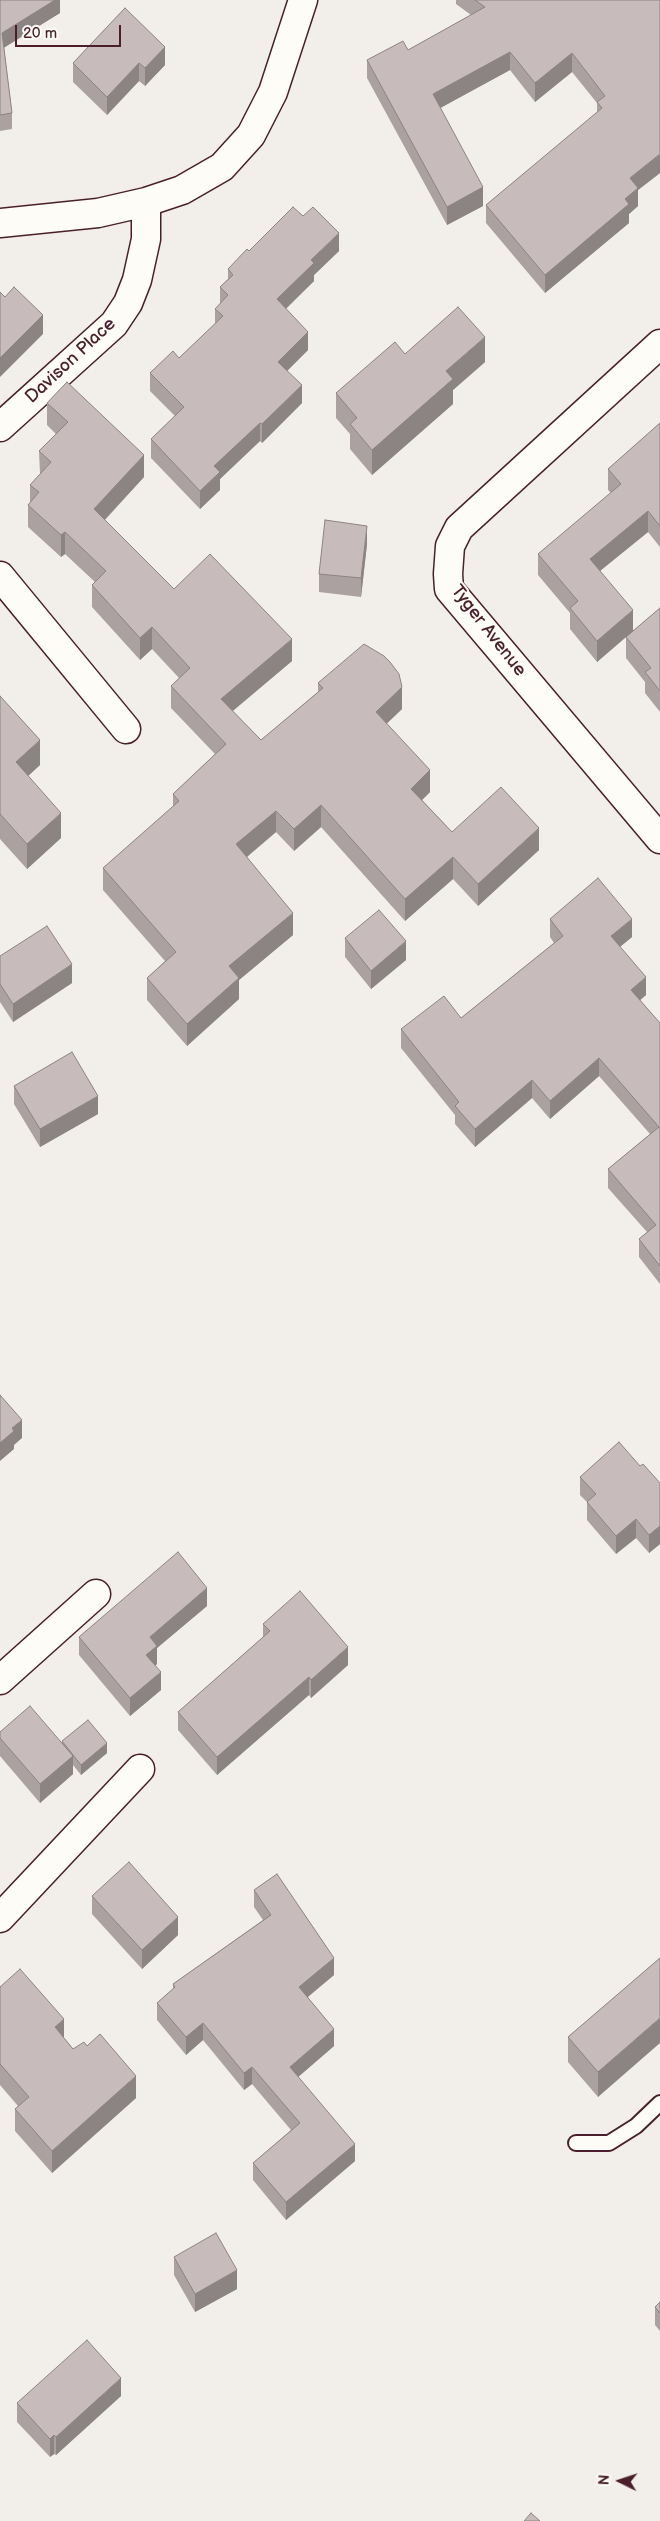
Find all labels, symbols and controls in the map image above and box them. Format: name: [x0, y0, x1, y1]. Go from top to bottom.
scale bar: [18, 15, 124, 47]
text: 20 m: [23, 24, 57, 43]
street label: Davison Place: [21, 314, 121, 408]
street label: Tyger Avenue: [446, 581, 530, 681]
north arrow: [595, 2456, 645, 2506]
text: N: [596, 2474, 613, 2486]

